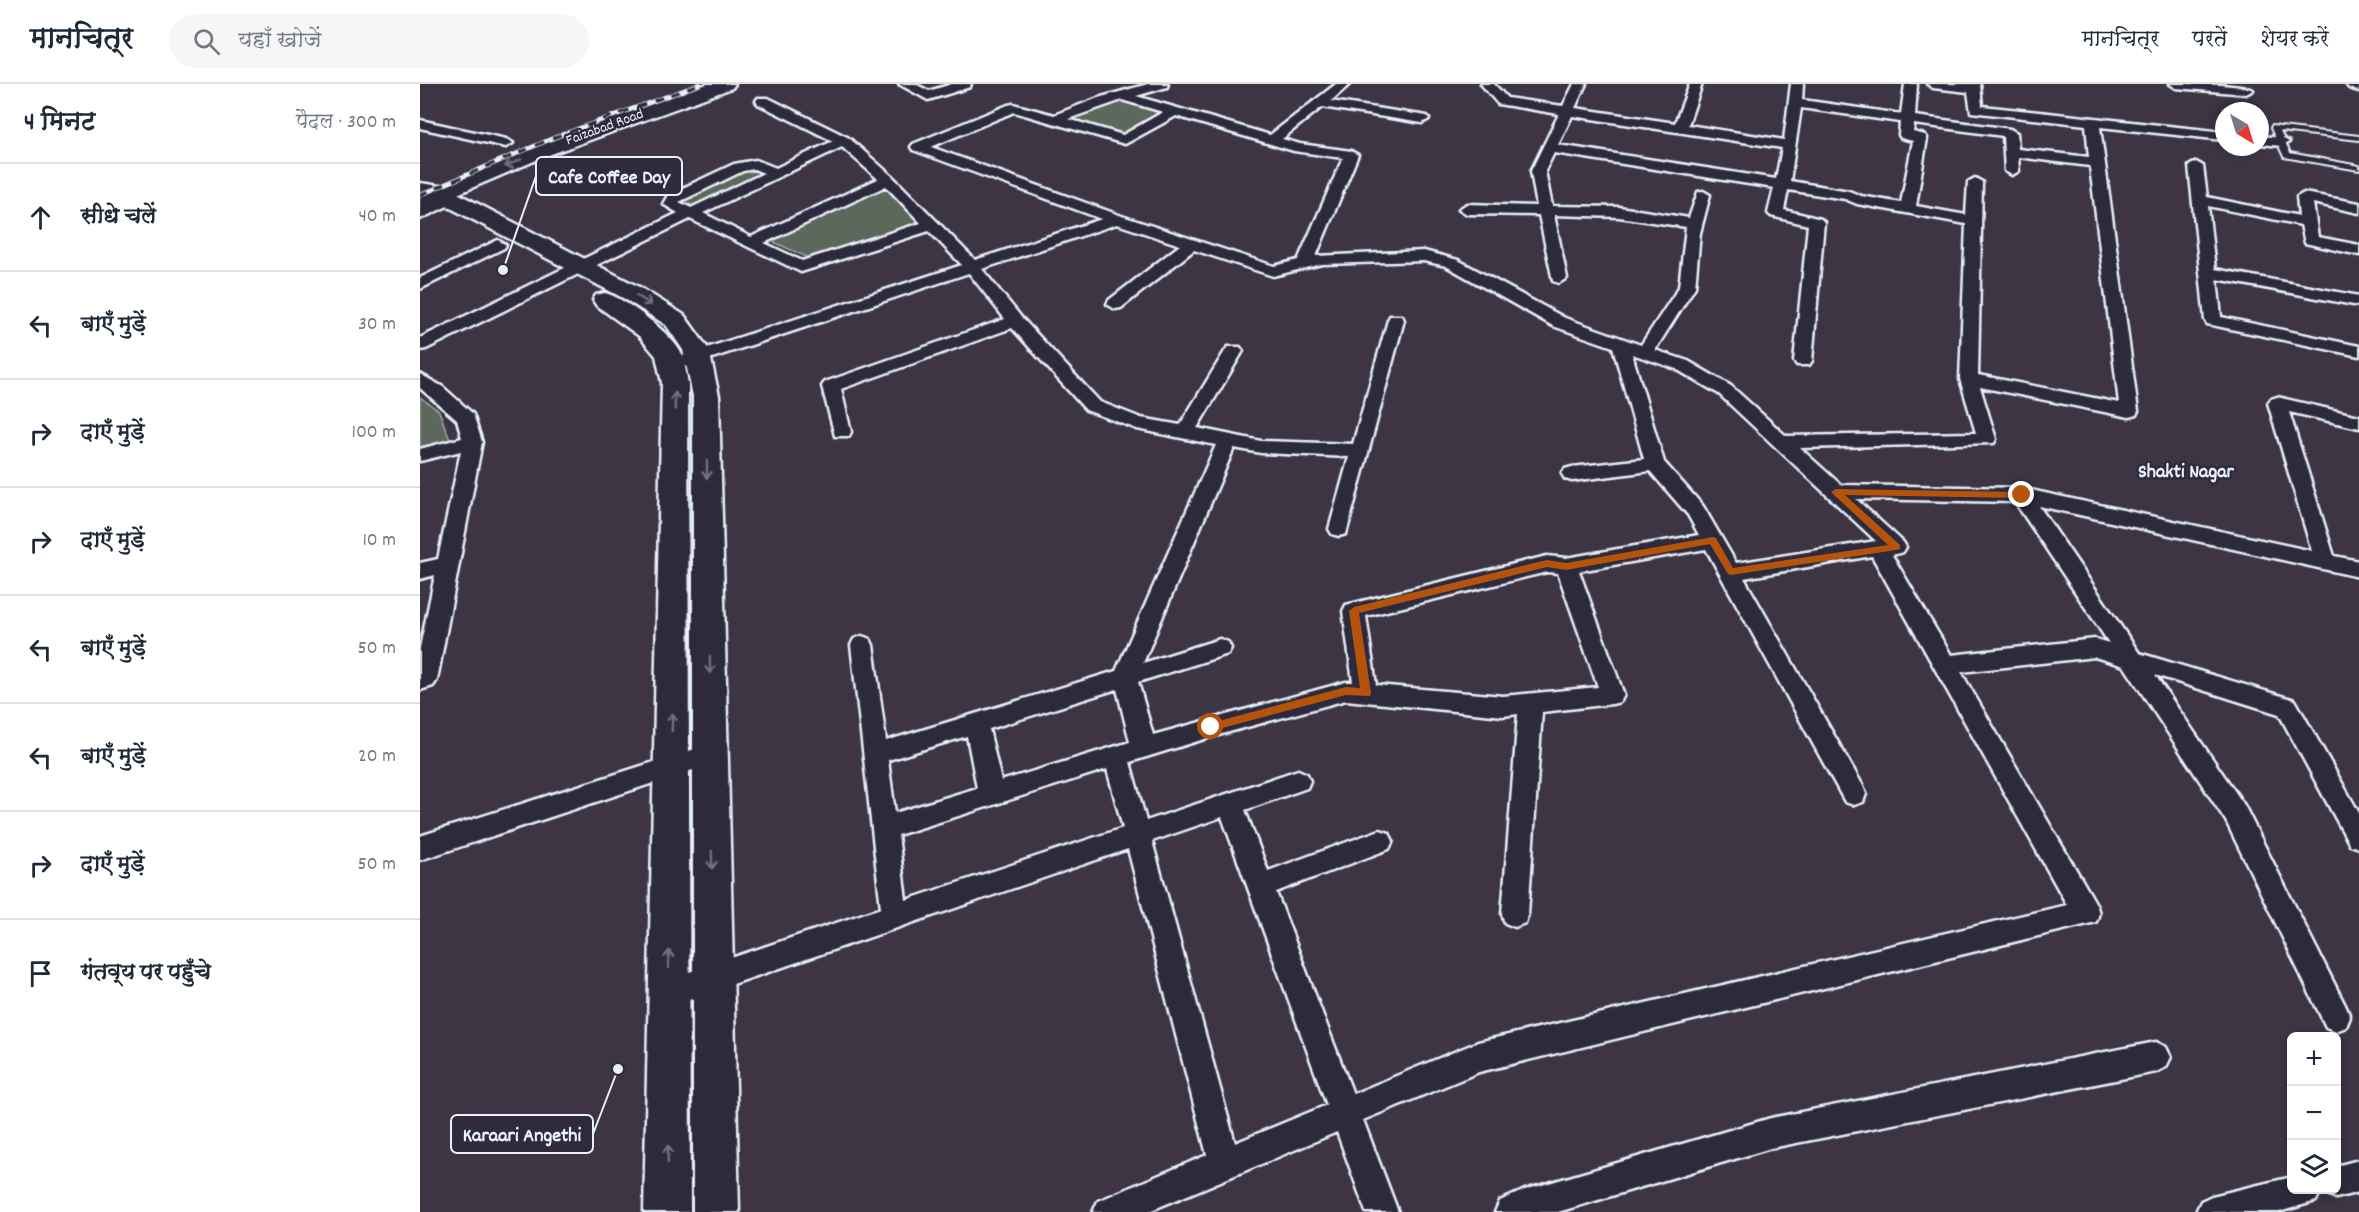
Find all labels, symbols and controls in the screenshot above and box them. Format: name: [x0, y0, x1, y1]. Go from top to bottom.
search box: [169, 14, 589, 68]
text: मानचित्र: [30, 21, 133, 61]
icon: search: [190, 25, 223, 58]
text: यहाँ खोजें: [238, 26, 321, 57]
text: मानचित्र: [2082, 26, 2159, 56]
text: परतें: [2192, 26, 2227, 56]
text: शेयर करें: [2260, 26, 2329, 56]
north arrow: [2215, 102, 2269, 156]
street label: Faizabad Road: [563, 104, 647, 152]
text: 4 मिनट: [24, 105, 95, 142]
text: पैदल · 300 m: [296, 109, 396, 137]
callout: Cafe Coffee Day: [536, 157, 682, 195]
one-way arrow: [505, 158, 523, 169]
text: Cafe Coffee Day: [548, 165, 671, 193]
icon: ahead: [24, 201, 57, 234]
text: सीधे चलें: [81, 202, 156, 233]
text: 40 m: [358, 203, 396, 231]
one-way arrow: [635, 295, 652, 307]
icon: left: [24, 309, 57, 342]
text: बाएँ मुड़ें: [81, 310, 146, 341]
text: 30 m: [358, 311, 396, 339]
one-way arrow: [669, 391, 681, 411]
icon: right: [24, 417, 57, 450]
text: दाएँ मुड़ें: [81, 418, 145, 449]
text: 100 m: [352, 419, 396, 447]
district label: Shakti Nagar: [2138, 459, 2235, 487]
one-way arrow: [701, 460, 713, 480]
route end: [2008, 481, 2034, 507]
icon: right: [24, 525, 57, 558]
text: दाएँ मुड़ें: [81, 526, 145, 557]
text: 10 m: [362, 527, 396, 555]
icon: left: [24, 633, 57, 666]
text: बाएँ मुड़ें: [81, 634, 146, 665]
text: 50 m: [358, 635, 396, 663]
one-way arrow: [704, 655, 716, 675]
one-way arrow: [666, 712, 678, 732]
route start: [1197, 713, 1223, 739]
icon: left: [24, 741, 57, 774]
text: बाएँ मुड़ें: [81, 742, 146, 773]
text: 20 m: [358, 743, 396, 771]
icon: right: [24, 849, 57, 882]
text: दाएँ मुड़ें: [81, 850, 145, 881]
one-way arrow: [707, 850, 718, 870]
text: 50 m: [358, 851, 396, 879]
one-way arrow: [664, 949, 675, 969]
icon: arrive: [24, 957, 57, 990]
text: गंतव्य पर पहुँचे: [81, 958, 211, 989]
map controls: [2287, 1032, 2341, 1194]
button: +: [2287, 1032, 2341, 1086]
button: −: [2287, 1086, 2341, 1140]
callout: Karaari Angethi: [451, 1115, 593, 1153]
text: Karaari Angethi: [463, 1123, 582, 1151]
button: layers: [2287, 1140, 2341, 1194]
one-way arrow: [662, 1144, 673, 1164]

